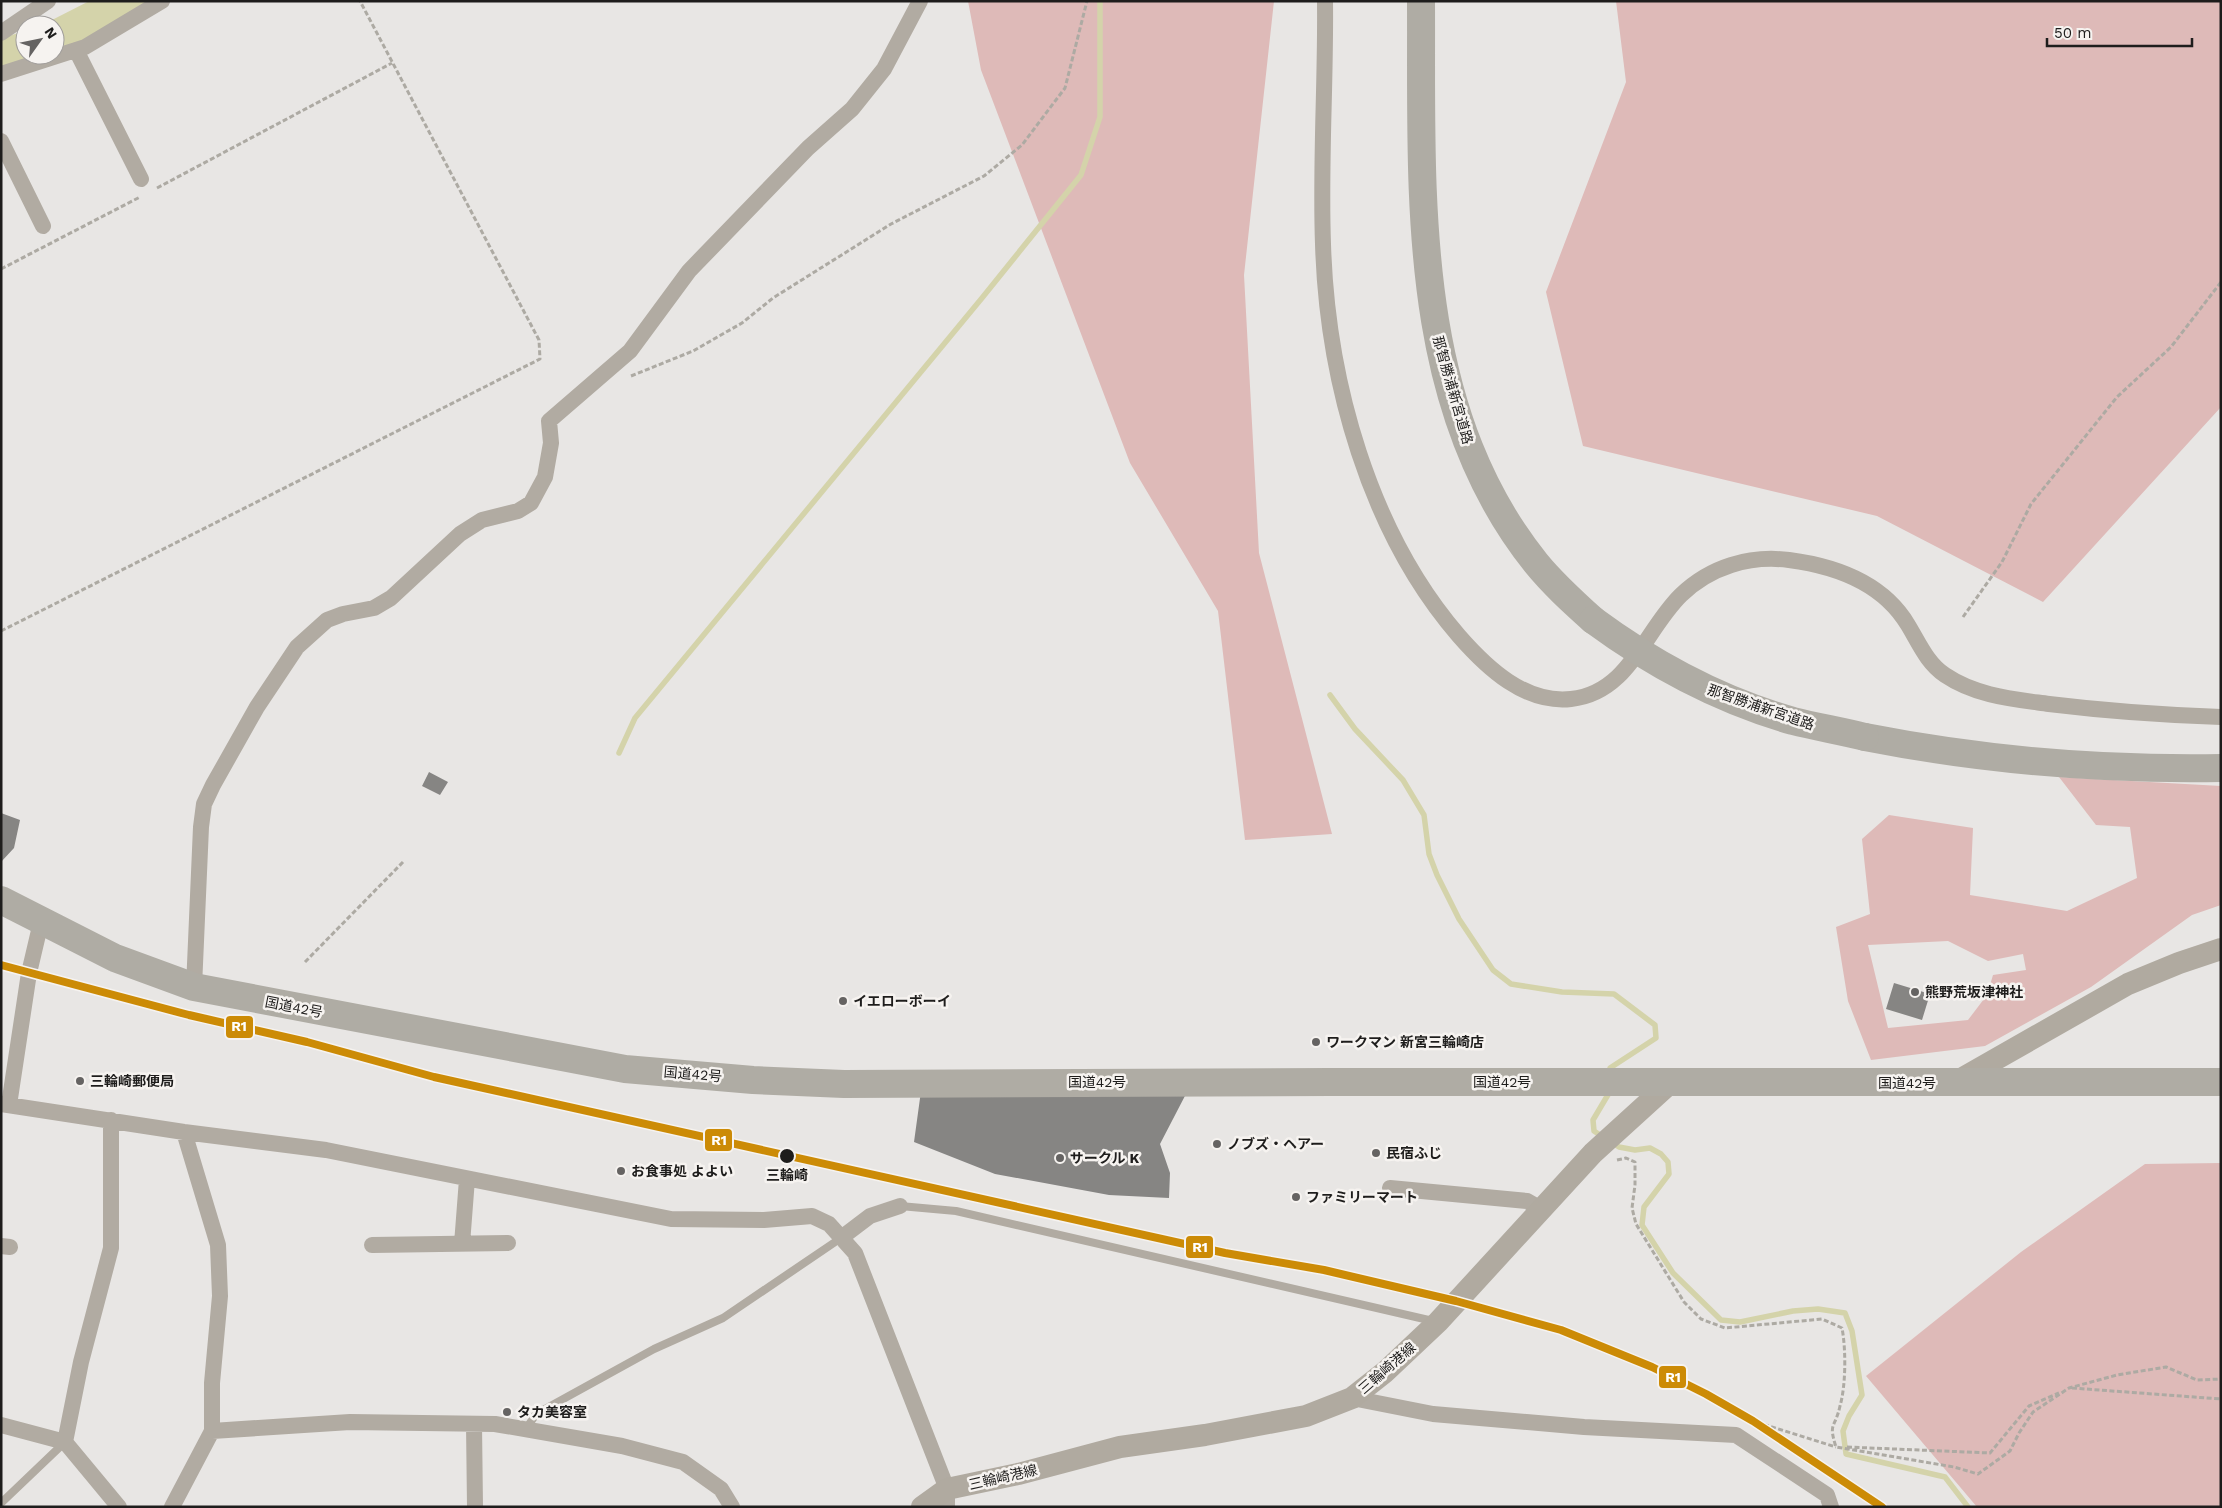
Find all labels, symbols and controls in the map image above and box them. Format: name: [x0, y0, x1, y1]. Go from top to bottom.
north arrow: [15, 15, 65, 65]
scale bar: [2047, 15, 2192, 47]
text: N: [41, 24, 60, 42]
text: 50 m: [2054, 24, 2091, 42]
street label: 那智勝浦新宮道路: [1430, 334, 1476, 446]
street label: 那智勝浦新宮道路: [1705, 681, 1817, 733]
place label: 熊野荒坂津神社: [1925, 984, 2023, 1000]
marker: 熊野荒坂津神社: [1909, 986, 1921, 998]
place label: イエローボーイ: [853, 993, 951, 1009]
street label: 国道42号: [264, 994, 324, 1020]
marker: イエローボーイ: [837, 995, 849, 1007]
line badge: R1: [225, 1015, 254, 1039]
text: R1: [231, 1018, 247, 1034]
place label: ワークマン 新宮三輪崎店: [1326, 1034, 1484, 1050]
marker: ワークマン 新宮三輪崎店: [1310, 1036, 1322, 1048]
street label: 国道42号: [663, 1063, 723, 1085]
place label: 三輪崎郵便局: [90, 1073, 174, 1089]
street label: 国道42号: [1068, 1074, 1126, 1090]
street label: 国道42号: [1473, 1074, 1531, 1090]
marker: 三輪崎郵便局: [74, 1075, 86, 1087]
street label: 国道42号: [1878, 1075, 1936, 1091]
line badge: R1: [704, 1128, 733, 1152]
text: R1: [711, 1132, 727, 1148]
place label: ノブズ・ヘアー: [1227, 1136, 1324, 1152]
marker: ノブズ・ヘアー: [1211, 1138, 1223, 1150]
place label: 民宿ふじ: [1386, 1145, 1442, 1161]
marker: 三輪崎: [778, 1147, 796, 1165]
marker: 民宿ふじ: [1370, 1147, 1382, 1159]
place label: サークル K: [1070, 1150, 1140, 1166]
marker: サークル K: [1054, 1152, 1066, 1164]
place label: お食事処 よよい: [631, 1163, 733, 1179]
marker: お食事処 よよい: [615, 1165, 627, 1177]
place label: 三輪崎: [766, 1167, 808, 1183]
place label: ファミリーマート: [1306, 1189, 1418, 1205]
marker: ファミリーマート: [1290, 1191, 1302, 1203]
line badge: R1: [1185, 1235, 1214, 1259]
text: R1: [1192, 1239, 1208, 1255]
street label: 三輪崎港線: [1355, 1339, 1419, 1397]
line badge: R1: [1658, 1365, 1687, 1389]
text: R1: [1665, 1369, 1681, 1385]
place label: タカ美容室: [517, 1404, 587, 1420]
marker: タカ美容室: [501, 1406, 513, 1418]
street label: 三輪崎港線: [967, 1461, 1039, 1493]

